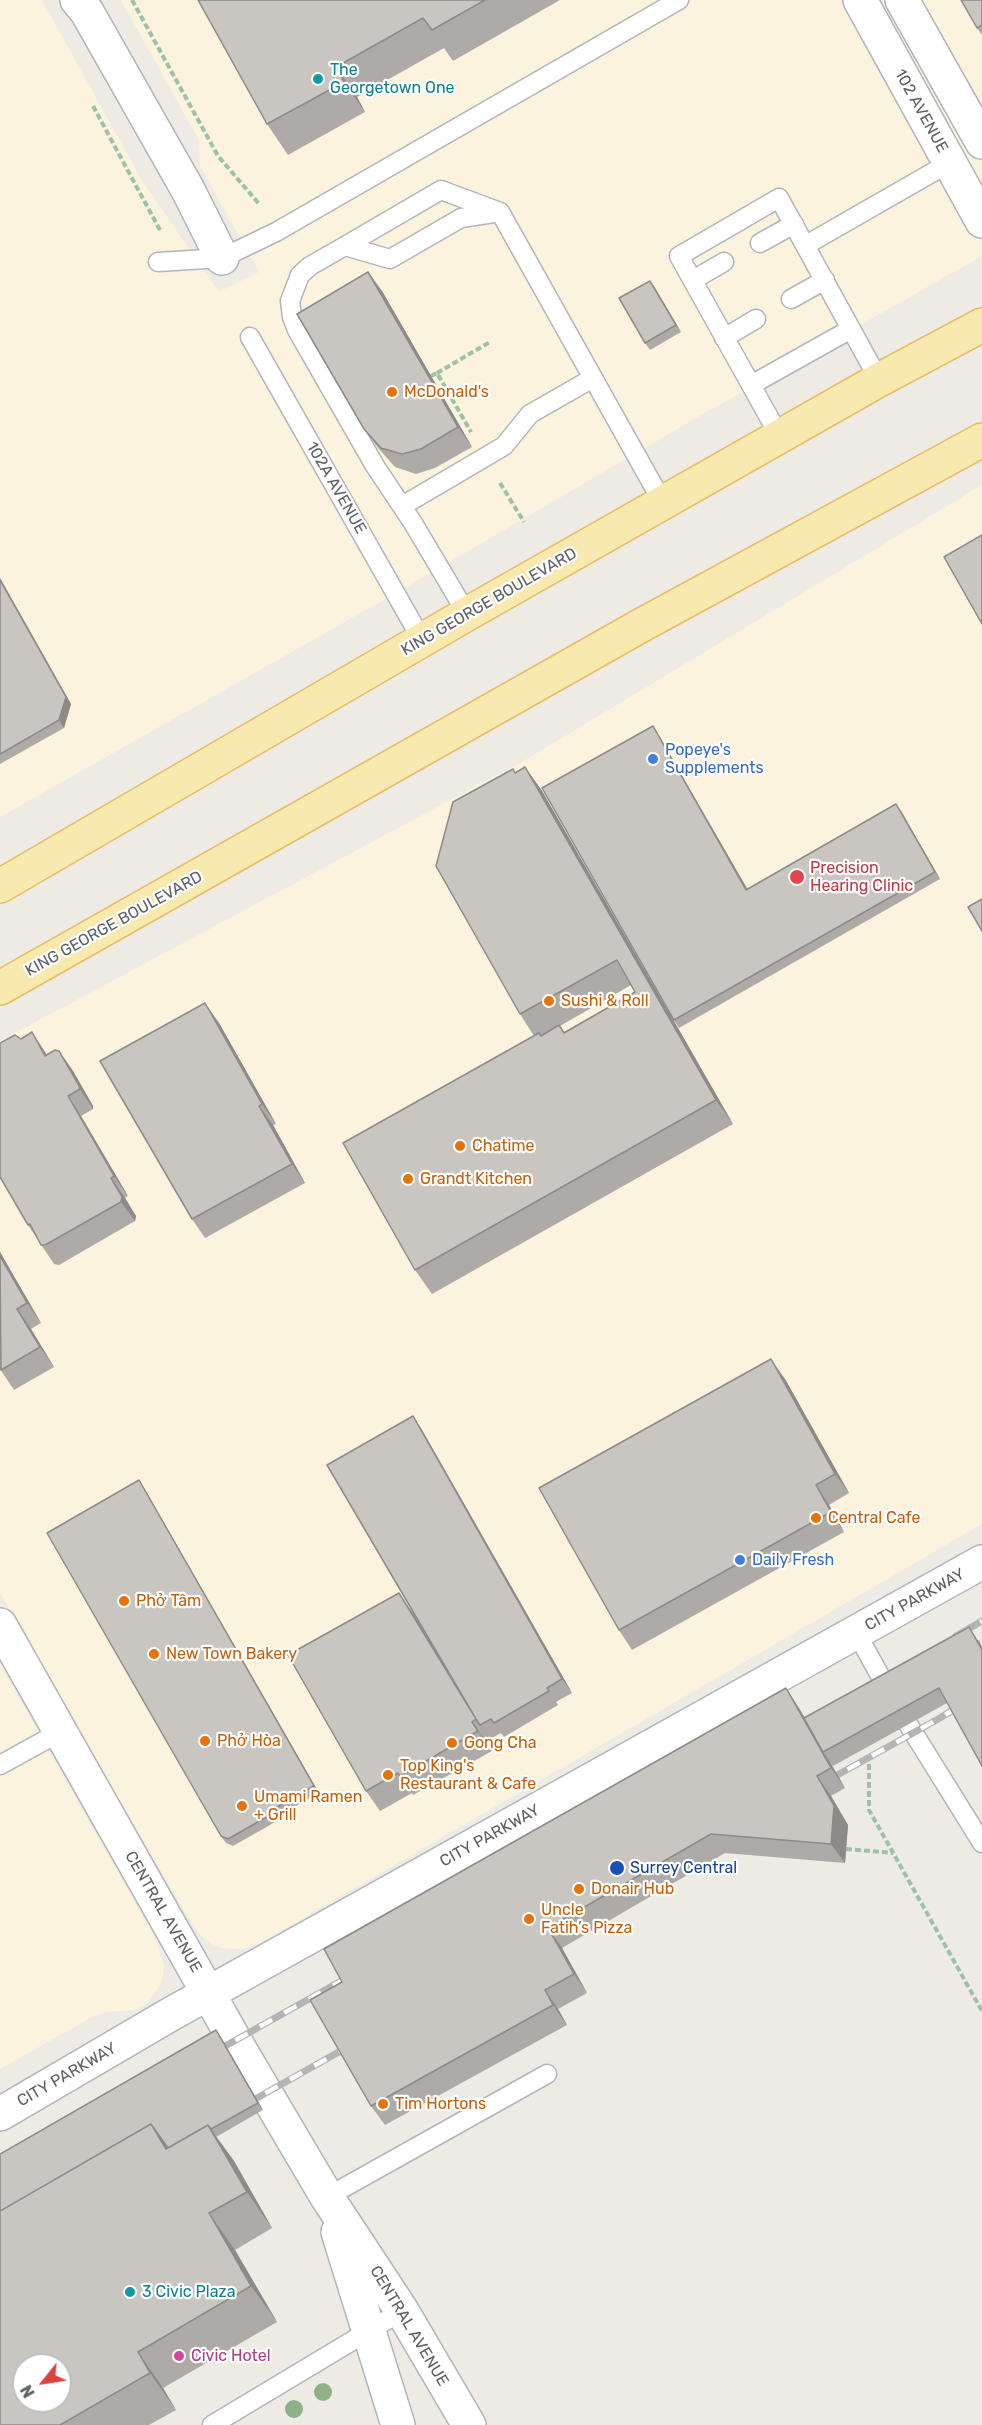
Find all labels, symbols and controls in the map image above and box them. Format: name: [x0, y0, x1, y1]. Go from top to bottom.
place label: The Georgetown One: [330, 60, 455, 98]
street label: 102 AVENUE: [890, 66, 952, 156]
marker: The Georgetown One: [311, 72, 325, 86]
place label: McDonald's: [404, 382, 489, 402]
marker: McDonald's: [385, 385, 399, 399]
street label: 102A AVENUE: [302, 439, 370, 537]
street label: KING GEORGE BOULEVARD: [398, 544, 580, 660]
place label: Popeye's Supplements: [665, 740, 764, 778]
marker: Popeye's Supplements: [646, 752, 660, 766]
place label: Precision Hearing Clinic: [810, 858, 913, 896]
street label: KING GEORGE BOULEVARD: [22, 867, 206, 981]
marker: Precision Hearing Clinic: [788, 868, 806, 886]
place label: Sushi & Roll: [561, 991, 649, 1011]
marker: Sushi & Roll: [542, 994, 556, 1008]
place label: Chatime: [472, 1136, 534, 1156]
marker: Chatime: [453, 1139, 467, 1153]
place label: Grandt Kitchen: [420, 1169, 532, 1189]
marker: Grandt Kitchen: [401, 1172, 415, 1186]
place label: Central Cafe: [828, 1508, 920, 1528]
marker: Central Cafe: [809, 1511, 823, 1525]
place label: Daily Fresh: [752, 1550, 834, 1570]
marker: Daily Fresh: [733, 1553, 747, 1567]
street label: CITY PARKWAY: [862, 1565, 968, 1635]
place label: Phở Tâm: [136, 1591, 201, 1611]
marker: Phở Tâm: [117, 1594, 131, 1608]
place label: New Town Bakery: [166, 1644, 297, 1664]
marker: New Town Bakery: [147, 1647, 161, 1661]
place label: Phở Hòa: [217, 1731, 281, 1751]
place label: Gong Cha: [464, 1733, 536, 1753]
marker: Phở Hòa: [198, 1734, 212, 1748]
marker: Gong Cha: [445, 1736, 459, 1750]
place label: Top King's Restaurant & Cafe: [400, 1756, 536, 1794]
marker: Top King's Restaurant & Cafe: [381, 1768, 395, 1782]
place label: Umami Ramen + Grill: [254, 1787, 362, 1825]
marker: Umami Ramen + Grill: [235, 1799, 249, 1813]
street label: CITY PARKWAY: [437, 1801, 543, 1871]
street label: CENTRAL AVENUE: [120, 1848, 206, 1976]
place label: Surrey Central: [630, 1858, 737, 1878]
marker: Surrey Central: [608, 1859, 626, 1877]
place label: Donair Hub: [591, 1879, 674, 1899]
marker: Donair Hub: [572, 1882, 586, 1896]
place label: Uncle Fatih’s Pizza: [541, 1900, 632, 1938]
marker: Uncle Fatih’s Pizza: [522, 1912, 536, 1926]
street label: CITY PARKWAY: [14, 2039, 120, 2111]
place label: Tim Hortons: [395, 2094, 486, 2114]
marker: Tim Hortons: [376, 2097, 390, 2111]
street label: CENTRAL AVENUE: [365, 2262, 453, 2390]
place label: 3 Civic Plaza: [142, 2282, 236, 2302]
marker: 3 Civic Plaza: [123, 2285, 137, 2299]
place label: Civic Hotel: [191, 2346, 271, 2366]
marker: Civic Hotel: [172, 2349, 186, 2363]
north arrow: [12, 2353, 72, 2413]
text: N: [17, 2382, 39, 2401]

